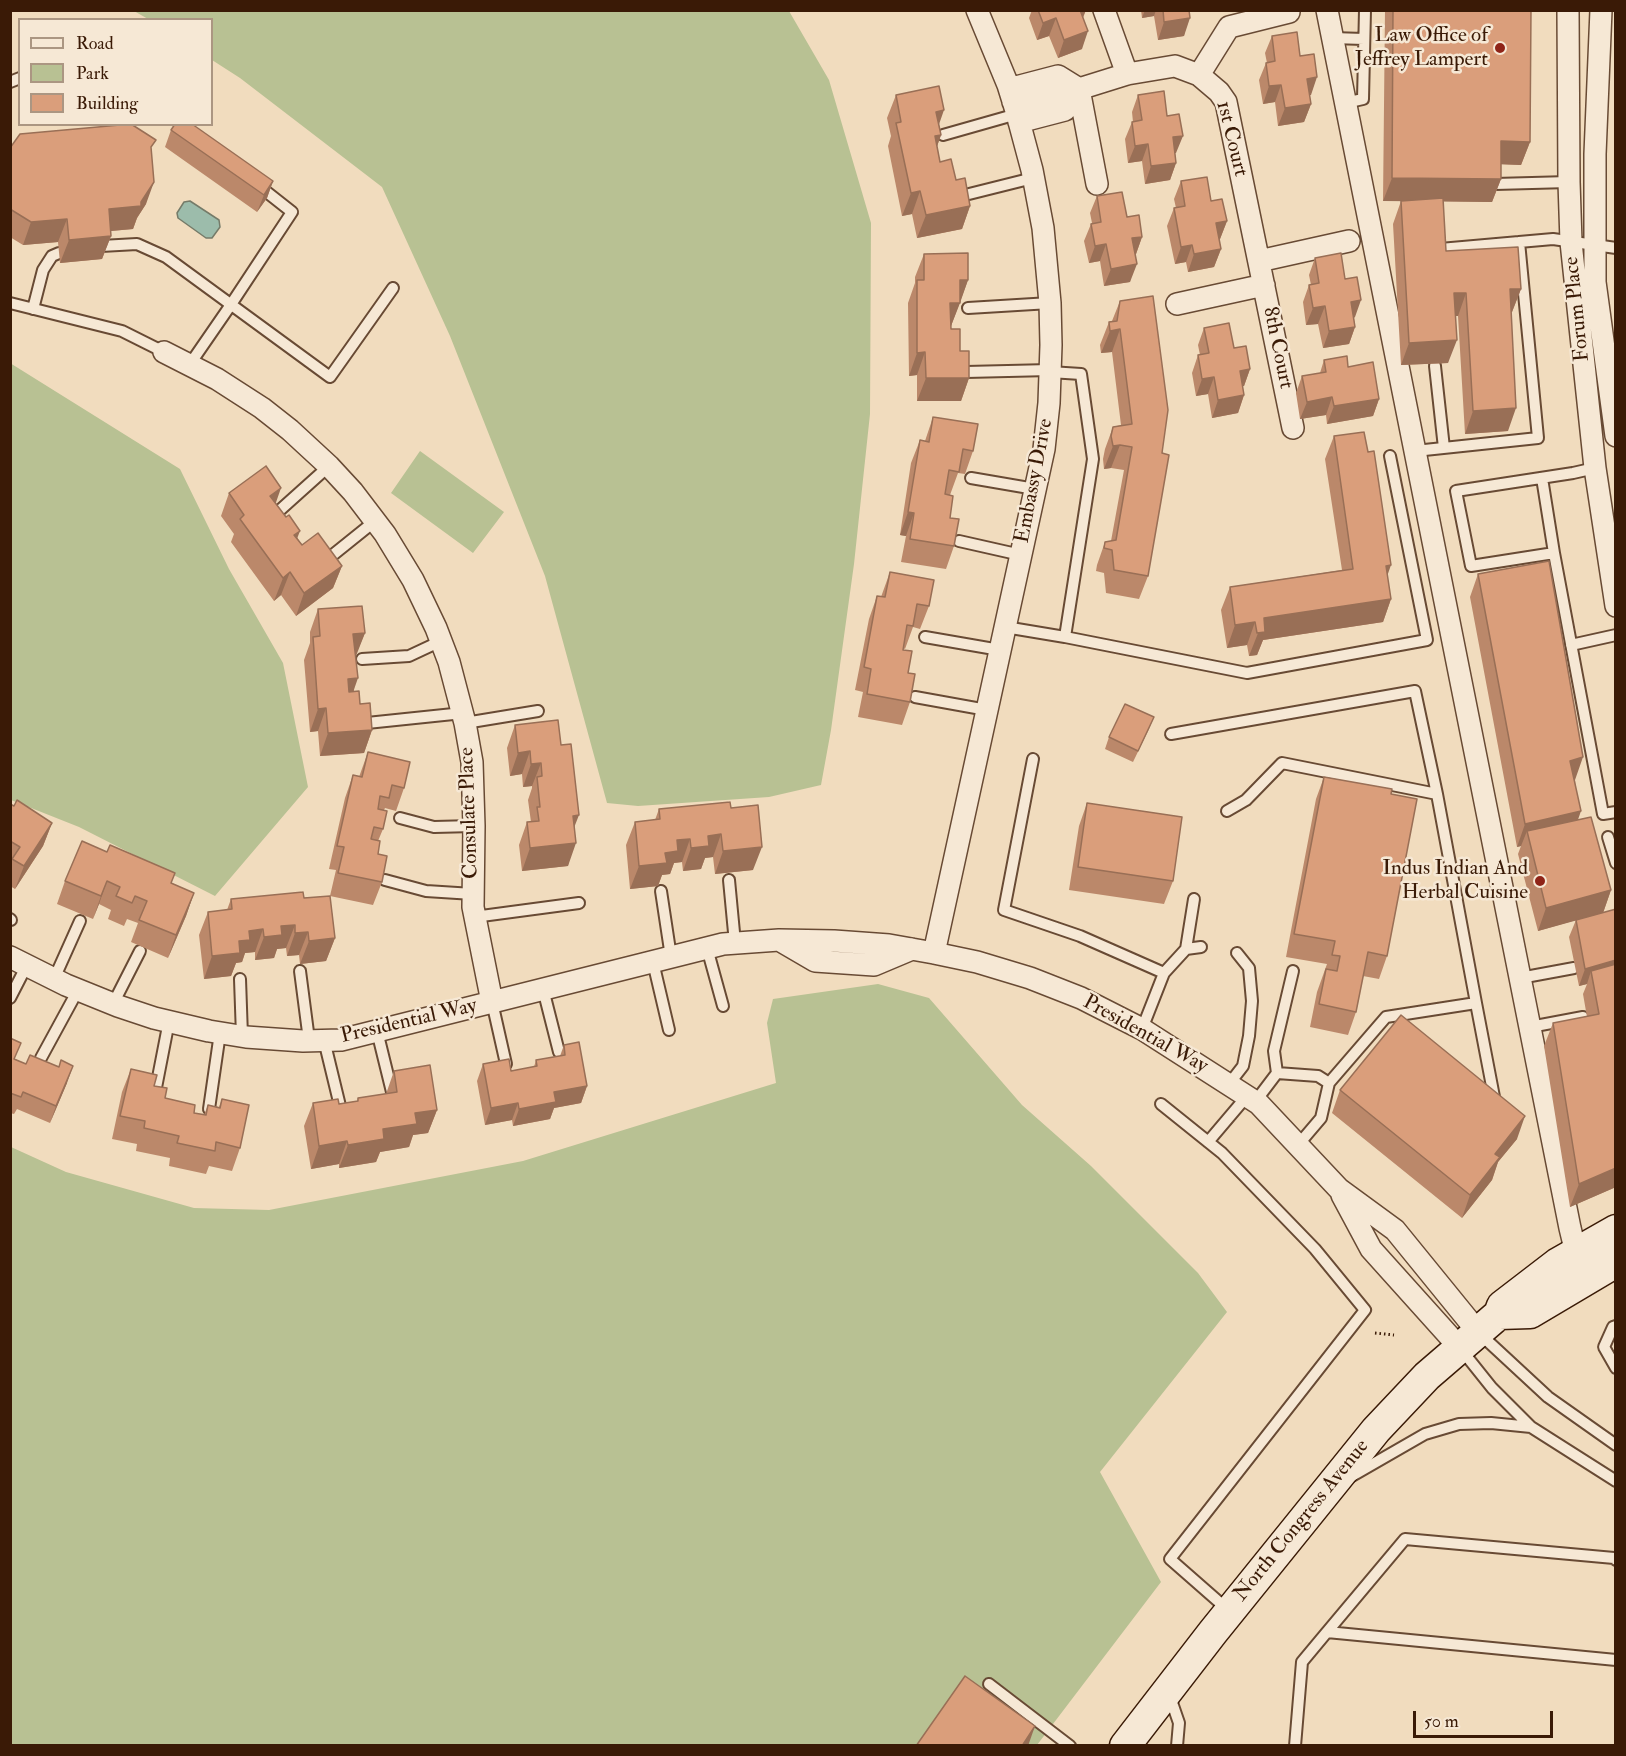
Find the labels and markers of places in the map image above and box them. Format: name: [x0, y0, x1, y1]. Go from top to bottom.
place label: Law Office of Jeffrey Lampert: [1355, 23, 1488, 73]
marker: Law Office of Jeffrey Lampert: [1493, 41, 1507, 55]
place label: Indus Indian And Herbal Cuisine: [1382, 856, 1528, 906]
marker: Indus Indian And Herbal Cuisine: [1533, 874, 1547, 888]

